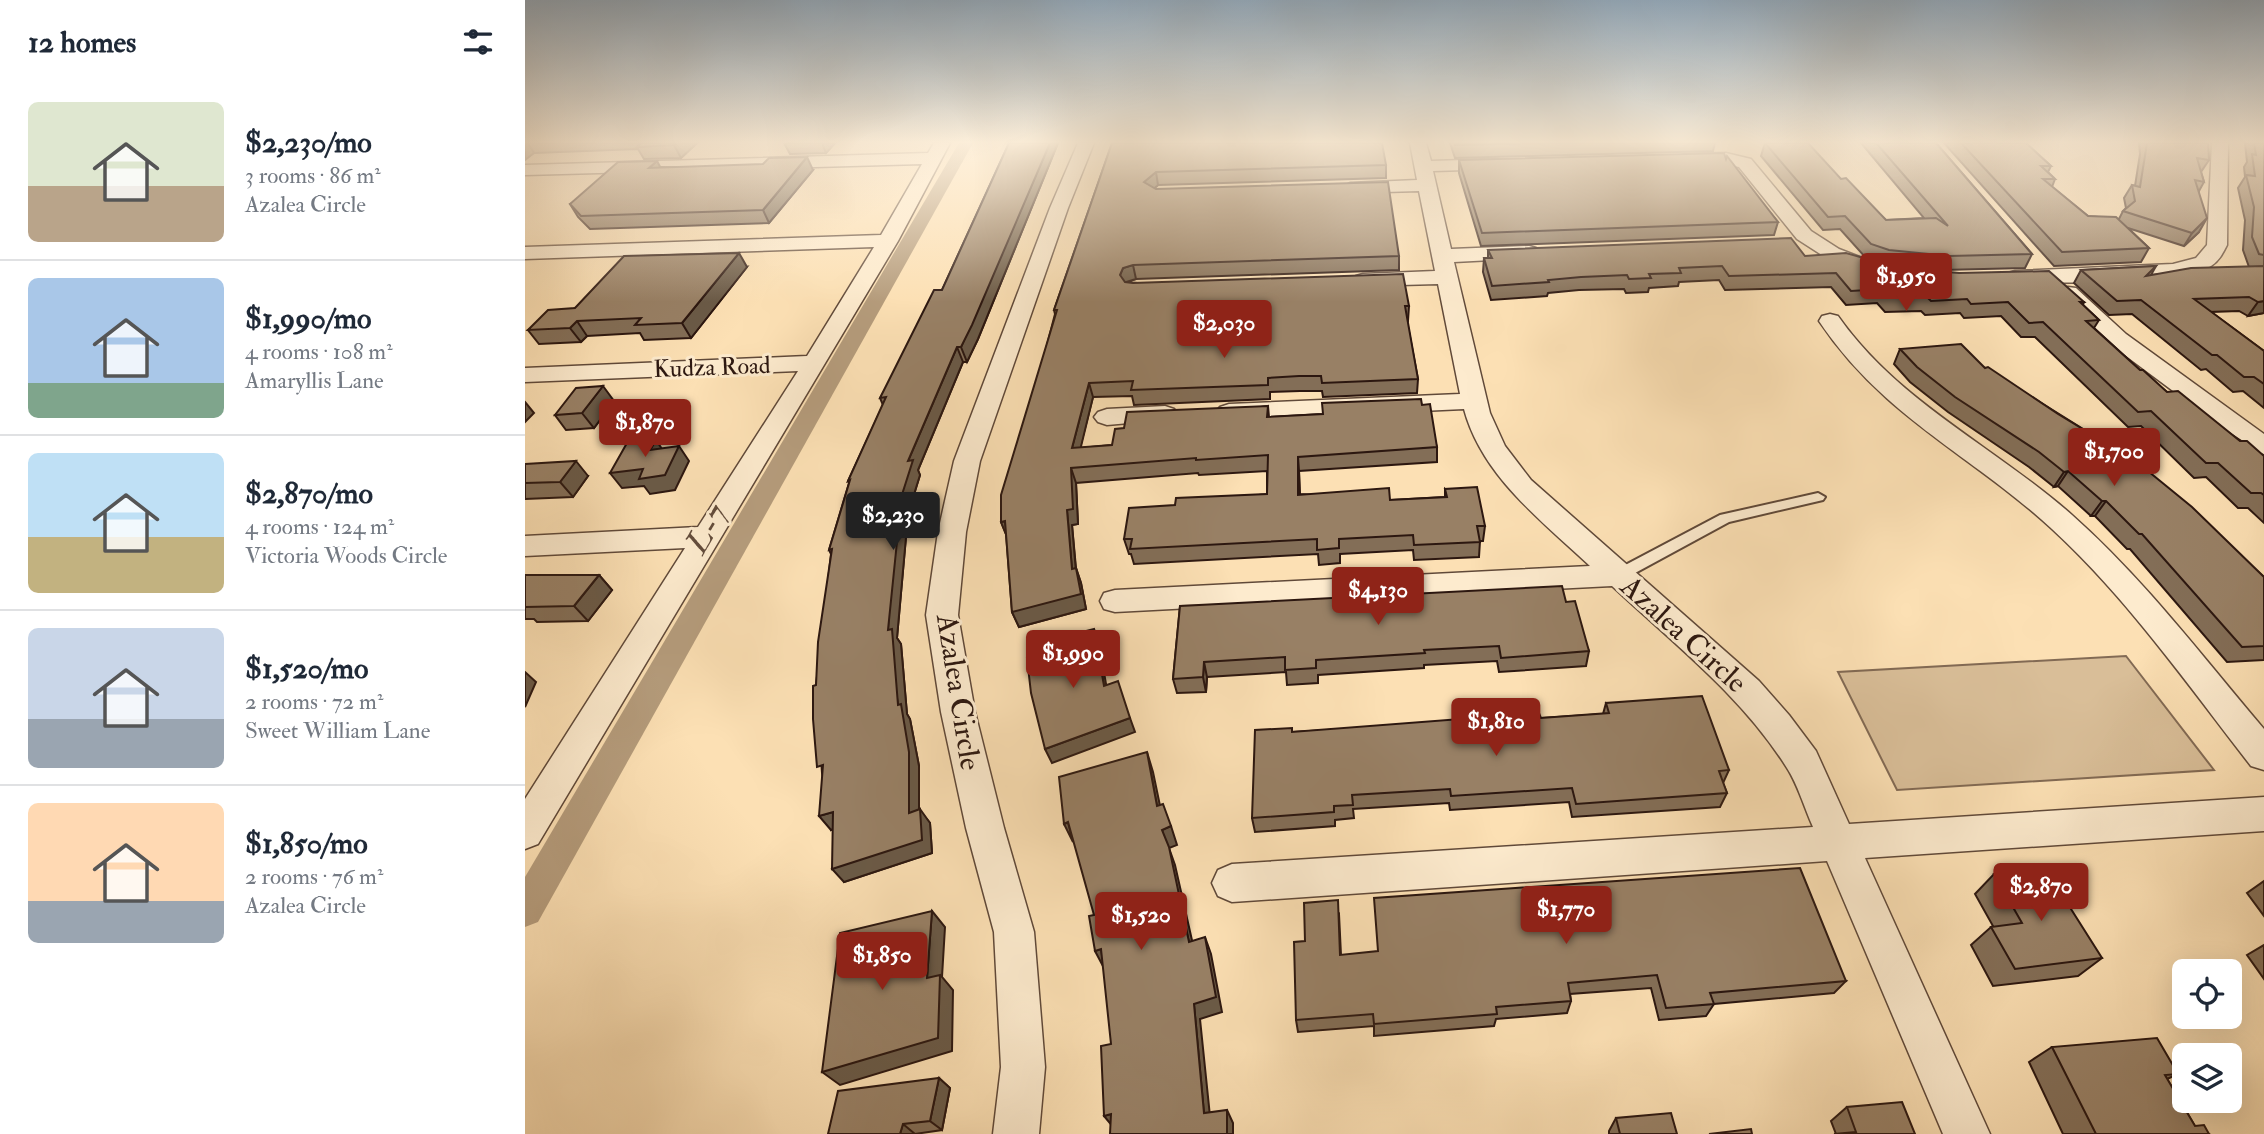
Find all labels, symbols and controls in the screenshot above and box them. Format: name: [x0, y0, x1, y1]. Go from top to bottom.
icon: filters: [459, 23, 497, 61]
text: 12 homes: [28, 24, 136, 61]
text: $2,230/mo: [245, 124, 372, 161]
icon: home: [84, 130, 168, 214]
text: 3 rooms · 86 m²: [245, 161, 381, 190]
text: Azalea Circle: [245, 190, 366, 219]
pin: $1,950: [1849, 254, 1963, 313]
text: $1,950: [1876, 261, 1936, 290]
text: $1,990/mo: [245, 300, 371, 337]
pin: $2,030: [1167, 300, 1281, 360]
icon: home: [84, 306, 168, 390]
text: $2,030: [1193, 308, 1255, 337]
text: 4 rooms · 108 m²: [245, 337, 393, 366]
street label: Kudza Road: [653, 350, 771, 385]
text: Amaryllis Lane: [245, 366, 384, 395]
pin: $1,870: [588, 400, 702, 459]
text: $1,870: [615, 407, 675, 436]
pin: $1,700: [2057, 428, 2171, 488]
text: $1,700: [2084, 436, 2144, 465]
text: $2,870/mo: [245, 475, 373, 512]
icon: home: [84, 481, 168, 565]
pin: $2,230: [836, 492, 950, 552]
water label: L-7: [676, 496, 737, 563]
text: $2,230: [862, 500, 924, 529]
text: 4 rooms · 124 m²: [245, 512, 394, 541]
text: Victoria Woods Circle: [245, 541, 447, 570]
street label: Azalea Circle: [1612, 567, 1755, 701]
pin: $4,130: [1321, 568, 1435, 627]
text: $4,130: [1348, 575, 1408, 604]
street label: Azalea Circle: [928, 610, 989, 773]
pin: $1,990: [1016, 630, 1130, 690]
text: $1,990: [1042, 638, 1104, 667]
text: $1,520/mo: [245, 650, 368, 687]
icon: home: [84, 656, 168, 740]
text: 2 rooms · 72 m²: [245, 687, 383, 716]
pin: $1,810: [1439, 698, 1553, 758]
text: $1,810: [1467, 706, 1525, 735]
text: Sweet William Lane: [245, 716, 430, 745]
text: $1,850/mo: [245, 825, 368, 862]
icon: home: [84, 831, 168, 915]
text: 2 rooms · 76 m²: [245, 862, 383, 891]
pin: $2,870: [1984, 864, 2098, 923]
text: $2,870: [2009, 871, 2073, 900]
pin: $1,770: [1509, 886, 1623, 946]
text: Azalea Circle: [245, 891, 366, 920]
pin: $1,520: [1084, 892, 1198, 952]
text: $1,770: [1537, 894, 1595, 923]
text: $1,520: [1111, 900, 1171, 929]
pin: $1,850: [825, 932, 939, 992]
text: $1,850: [852, 940, 912, 969]
map controls: [2172, 959, 2242, 1113]
button: locate: [2172, 959, 2242, 1029]
button: layers: [2172, 1043, 2242, 1113]

